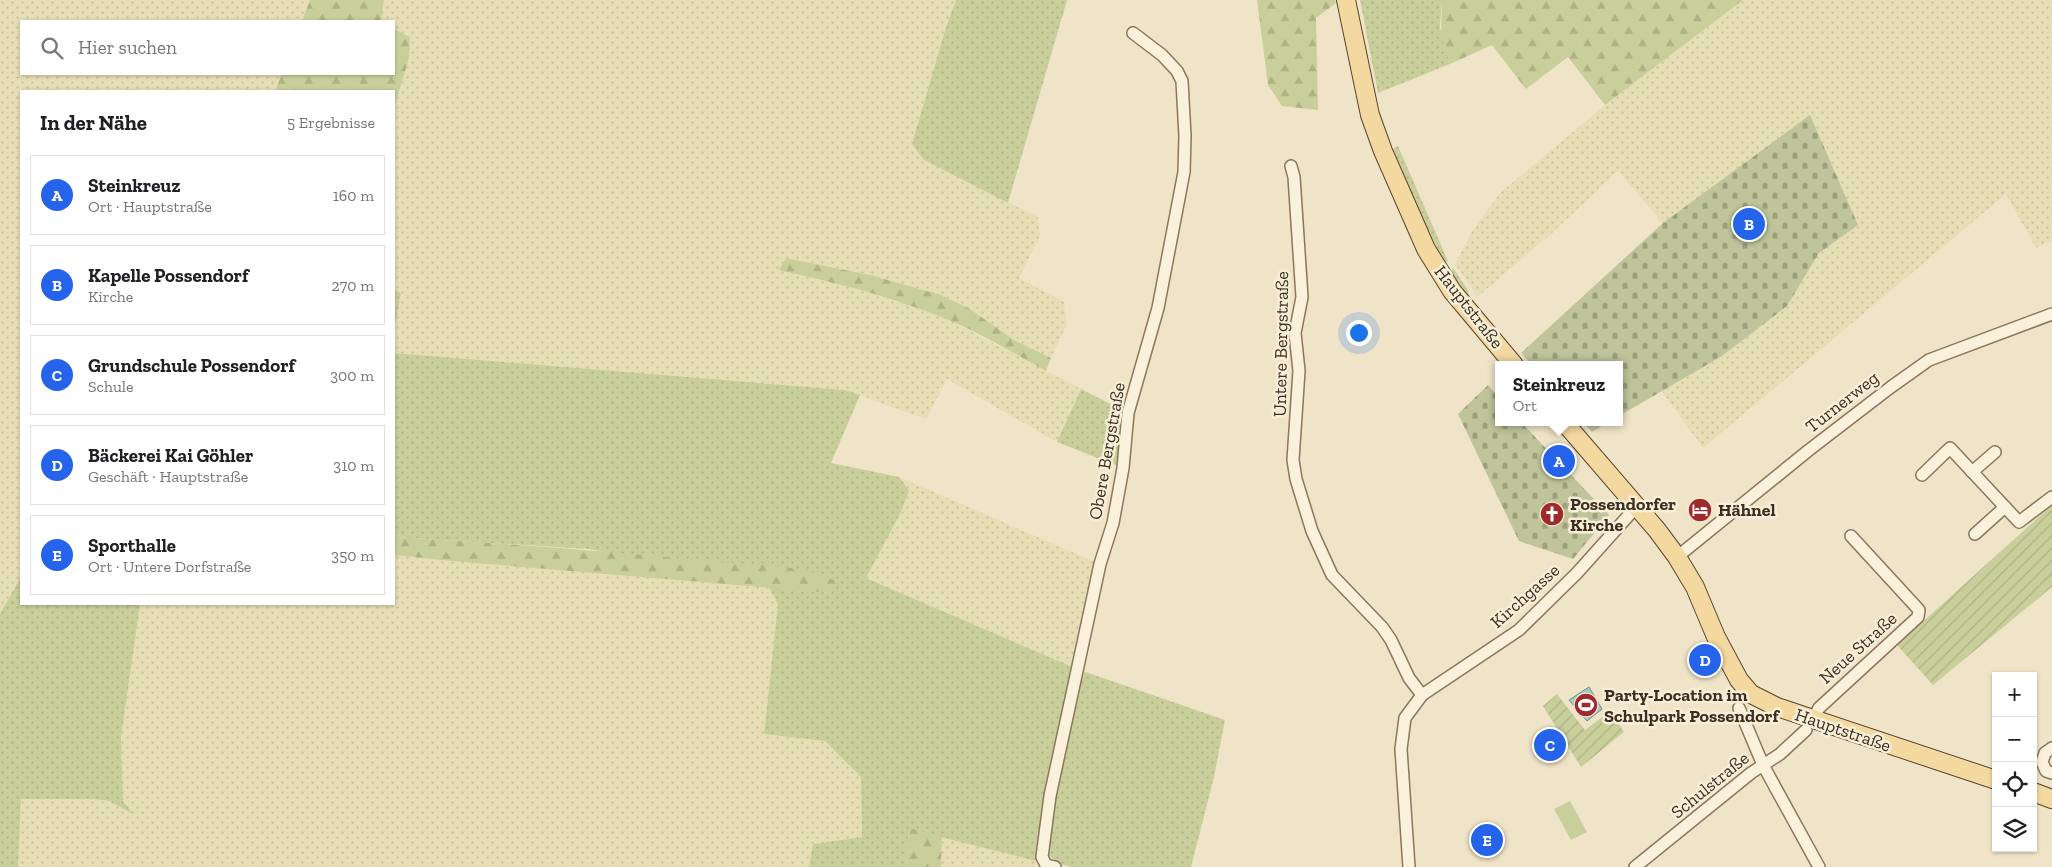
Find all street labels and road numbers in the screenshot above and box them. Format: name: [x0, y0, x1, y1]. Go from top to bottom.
street label: Hauptstraße: [1430, 261, 1508, 353]
street label: Untere Bergstraße: [1269, 271, 1293, 417]
street label: Turnerweg: [1801, 366, 1883, 437]
street label: Obere Bergstraße: [1084, 381, 1130, 521]
street label: Kirchgasse: [1486, 559, 1564, 633]
street label: Neue Straße: [1815, 607, 1901, 689]
street label: Hauptstraße: [1792, 703, 1894, 757]
street label: Schulstraße: [1667, 747, 1753, 823]

